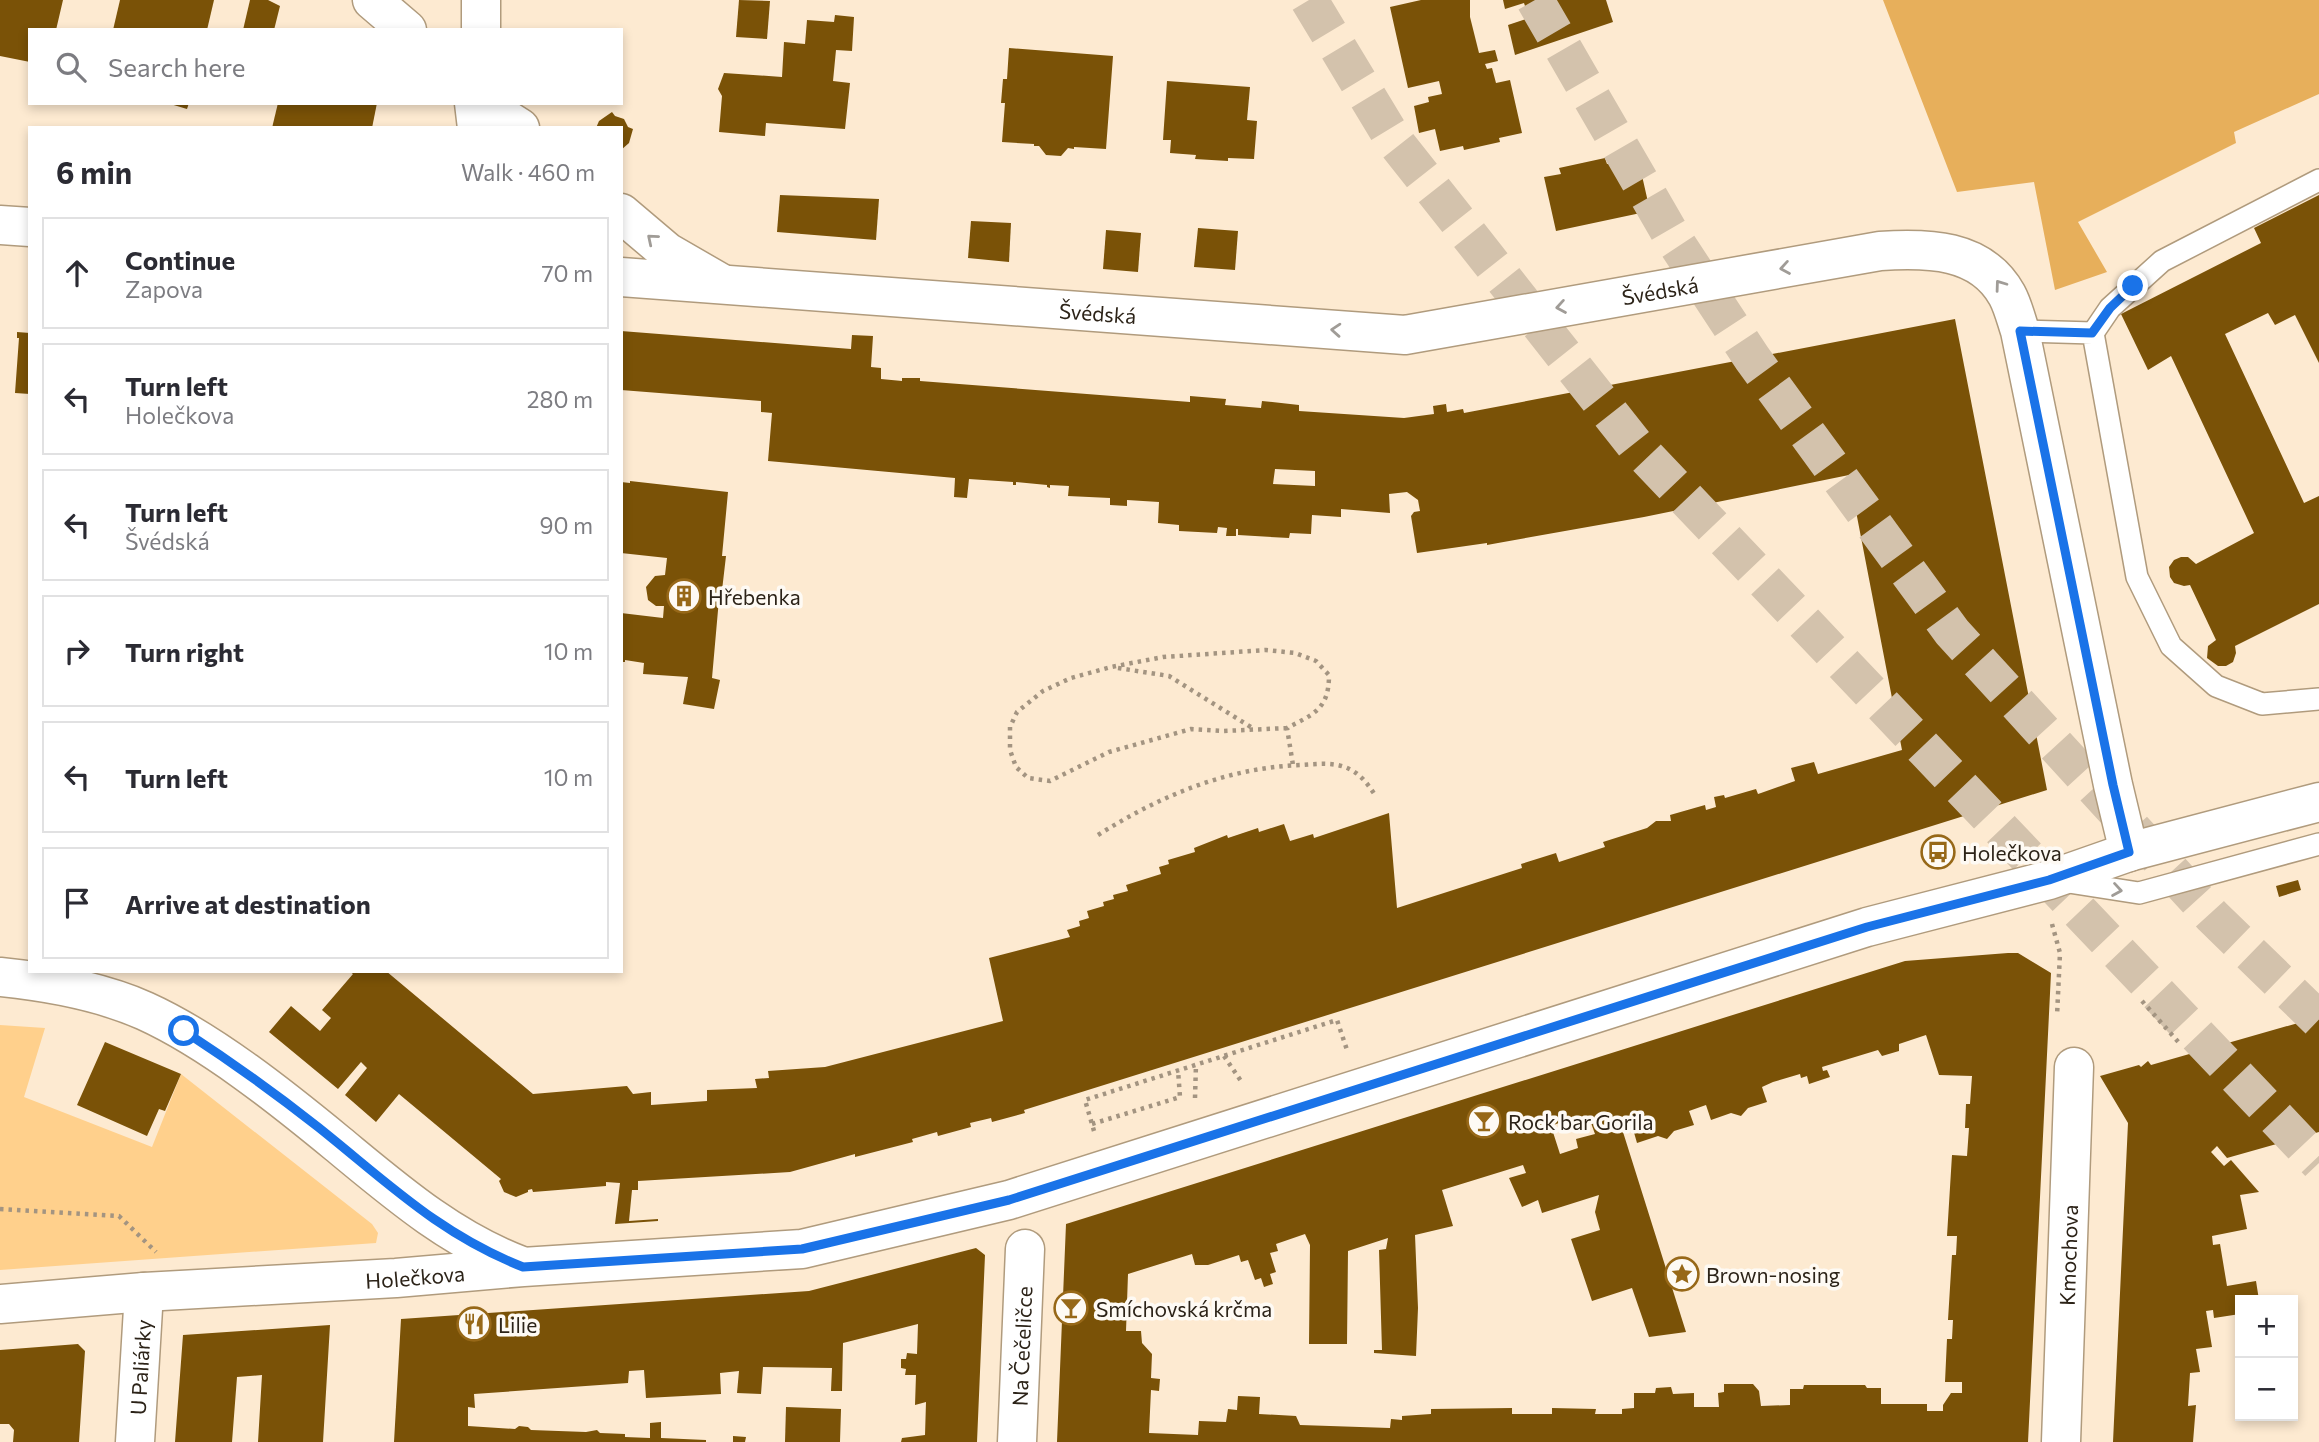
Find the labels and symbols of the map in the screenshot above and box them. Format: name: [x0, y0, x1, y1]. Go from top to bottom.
one-way arrow: [647, 235, 660, 247]
one-way arrow: [1779, 259, 1791, 274]
route end: [2117, 270, 2148, 301]
street label: Švédská: [1620, 271, 1700, 309]
one-way arrow: [1995, 281, 2008, 293]
street label: Švédská: [1058, 297, 1137, 328]
one-way arrow: [1555, 299, 1567, 314]
one-way arrow: [1331, 323, 1342, 338]
building icon: Hřebenka: [665, 577, 703, 615]
place label: Hřebenka: [708, 584, 801, 609]
bus stop icon: Holečkova: [1919, 833, 1957, 871]
place label: Holečkova: [1962, 840, 2062, 865]
one-way arrow: [2111, 882, 2123, 897]
route start: [168, 1015, 199, 1046]
bar icon: Rock bar Gorila: [1465, 1102, 1503, 1140]
place label: Rock bar Gorila: [1508, 1109, 1654, 1134]
street label: Kmochova: [2053, 1204, 2082, 1306]
place icon: Brown-nosing: [1663, 1255, 1701, 1293]
street label: Holečkova: [365, 1260, 466, 1292]
place label: Brown-nosing: [1706, 1262, 1840, 1287]
street label: Na Čečeličce: [1006, 1285, 1036, 1407]
bar icon: Smíchovská krčma: [1052, 1289, 1090, 1327]
place label: Smíchovská krčma: [1096, 1296, 1272, 1321]
restaurant icon: Lilie: [455, 1305, 493, 1343]
place label: Lilie: [498, 1312, 537, 1337]
street label: U Paliárky: [124, 1318, 155, 1416]

